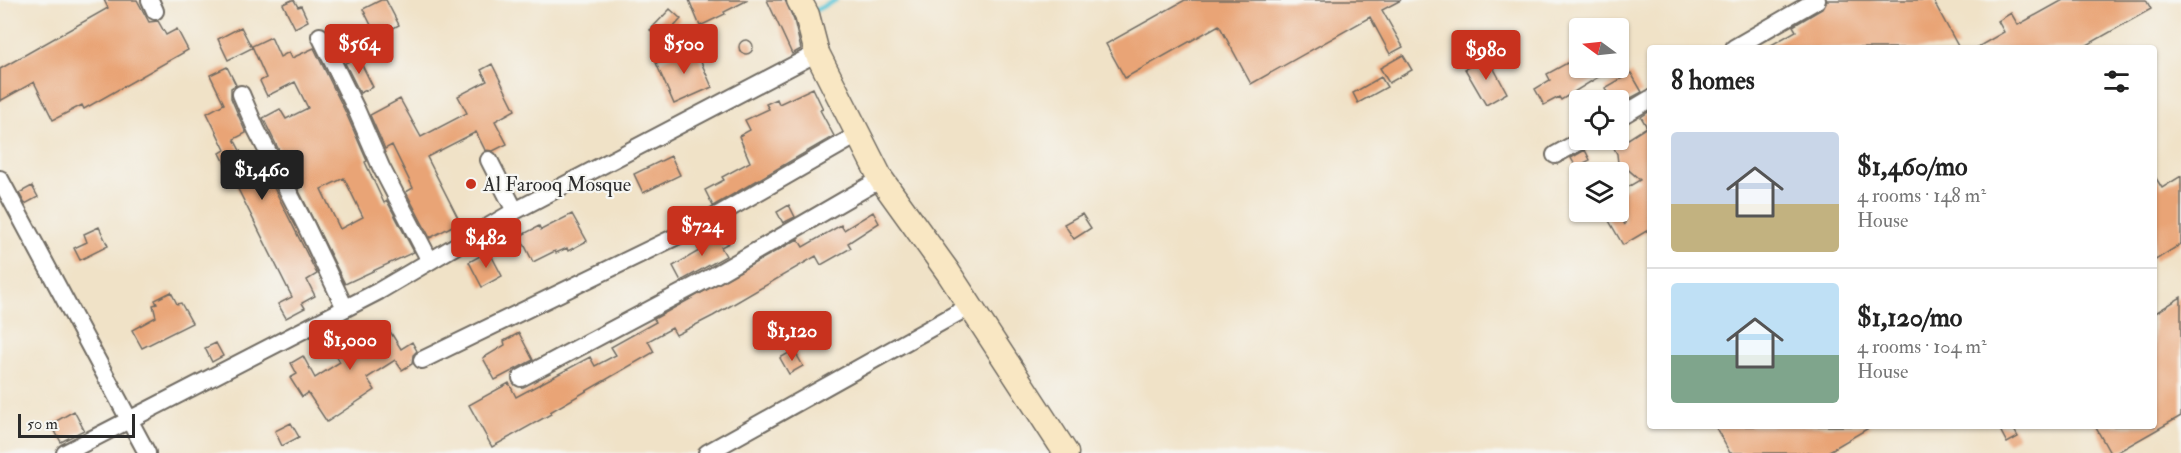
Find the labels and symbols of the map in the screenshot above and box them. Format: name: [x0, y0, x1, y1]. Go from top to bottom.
north arrow: [1569, 18, 1629, 78]
pin: $564: [323, 24, 395, 75]
pin: $500: [648, 24, 720, 75]
pin: $980: [1450, 30, 1522, 81]
pin: $1,460: [213, 150, 311, 201]
place label: Al Farooq Mosque: [482, 172, 631, 197]
marker: Al Farooq Mosque: [464, 177, 478, 191]
pin: $724: [666, 206, 738, 257]
pin: $482: [450, 218, 522, 269]
pin: $1,120: [743, 311, 841, 362]
pin: $1,000: [301, 320, 399, 371]
scale bar: [18, 411, 135, 438]

